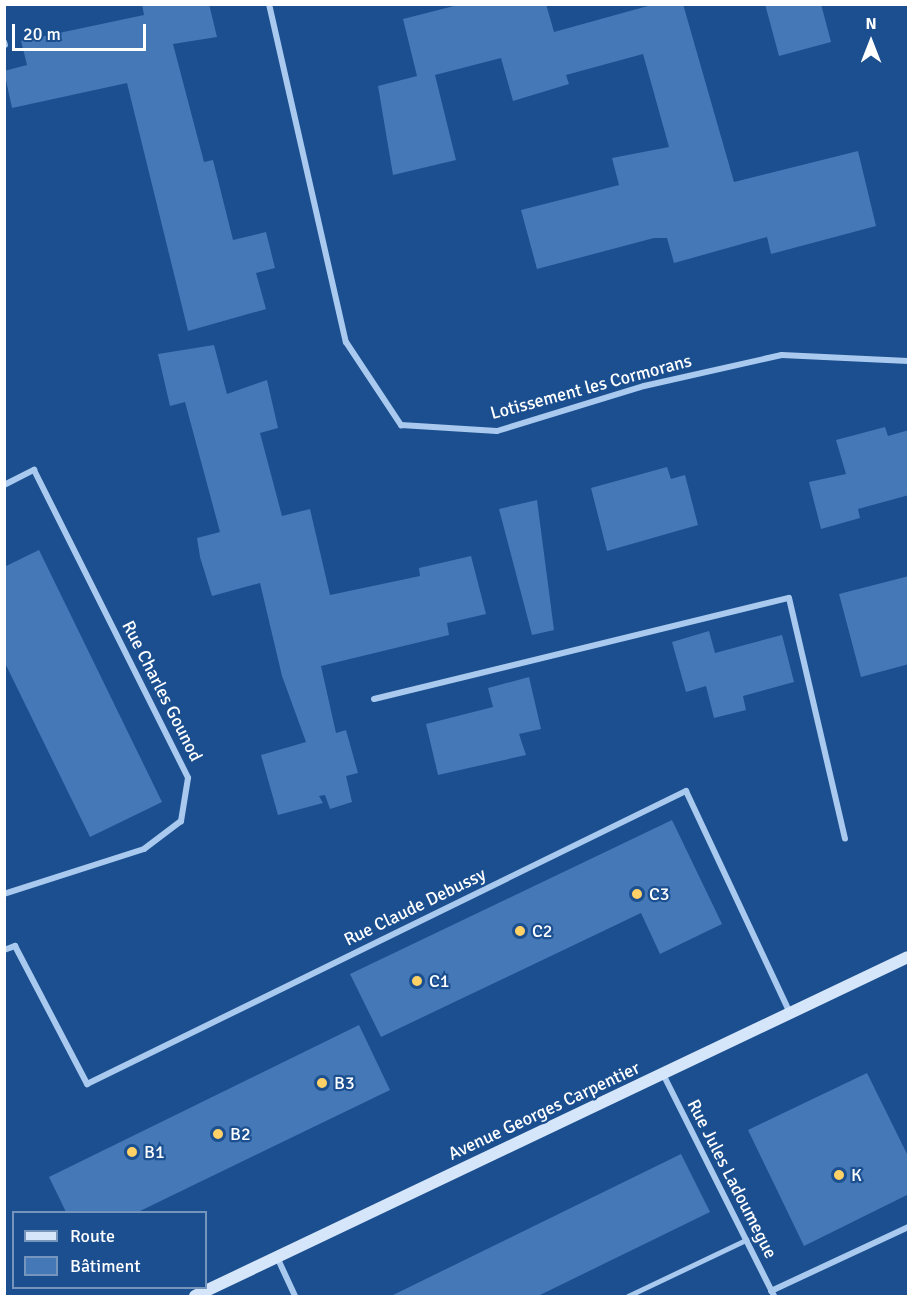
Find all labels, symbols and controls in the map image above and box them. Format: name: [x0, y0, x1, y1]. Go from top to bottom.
scale bar: [15, 12, 148, 50]
north arrow: [841, 12, 901, 72]
text: N: [865, 14, 877, 34]
text: 20 m: [23, 23, 61, 45]
street label: Lotissement les Cormorans: [488, 350, 694, 424]
street label: Rue Charles Gounod: [117, 617, 207, 765]
street label: Rue Claude Debussy: [341, 863, 489, 951]
place label: C3: [649, 883, 670, 905]
marker: C3: [630, 887, 644, 901]
place label: C2: [532, 920, 553, 942]
marker: C2: [513, 924, 527, 938]
place label: C1: [429, 970, 450, 992]
marker: C1: [410, 974, 424, 988]
street label: Avenue Georges Carpentier: [445, 1057, 643, 1165]
place label: B3: [334, 1072, 355, 1094]
marker: B3: [315, 1076, 329, 1090]
street label: Rue Jules Ladoumegue: [682, 1096, 782, 1262]
place label: B2: [230, 1123, 251, 1145]
marker: B2: [211, 1127, 225, 1141]
place label: B1: [144, 1141, 165, 1163]
marker: B1: [125, 1145, 139, 1159]
place label: K: [851, 1164, 862, 1186]
marker: K: [832, 1168, 846, 1182]
legend: [12, 1211, 207, 1289]
text: Route: [70, 1225, 115, 1247]
text: Bâtiment: [70, 1255, 141, 1277]

